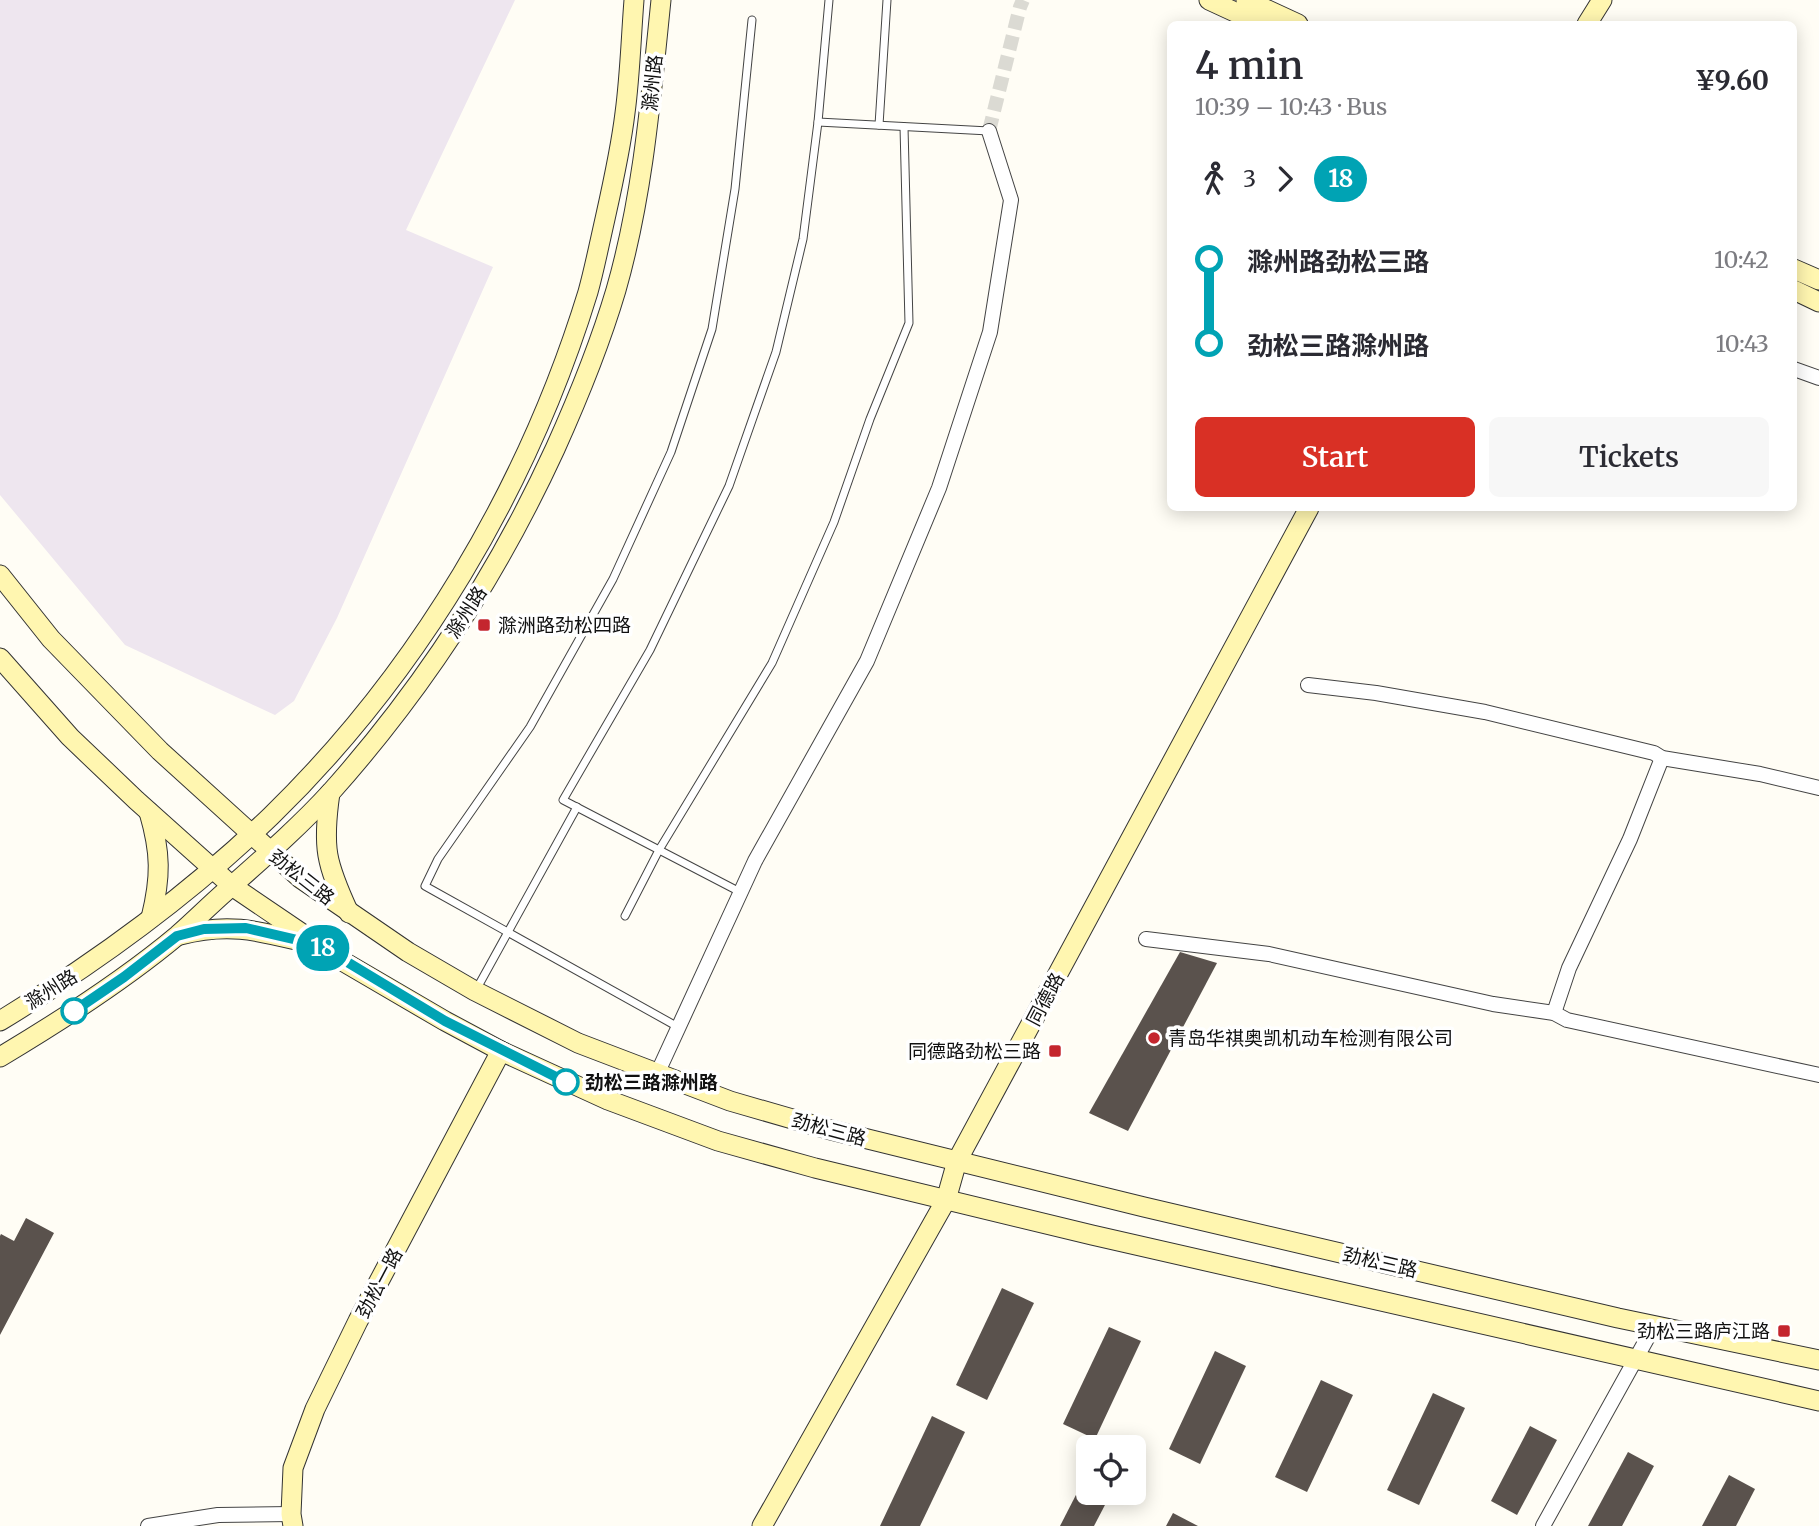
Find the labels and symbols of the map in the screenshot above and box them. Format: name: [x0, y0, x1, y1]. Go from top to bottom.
street label: 滁州路: [637, 53, 667, 113]
street label: 滁州路: [440, 582, 492, 642]
place label: 滁洲路劲松四路: [498, 613, 631, 637]
marker: 滁洲路劲松四路: [476, 617, 492, 633]
street label: 劲松三路: [265, 844, 339, 910]
line badge: 18: [292, 925, 354, 971]
street label: 滁州路: [20, 964, 82, 1014]
street label: 同德路: [1021, 968, 1069, 1030]
unlabelled marker: [61, 998, 87, 1024]
place label: 青岛华祺奥凯机动车检测有限公司: [1168, 1026, 1453, 1050]
marker: 青岛华祺奥凯机动车检测有限公司: [1146, 1030, 1162, 1046]
place label: 同德路劲松三路: [908, 1039, 1041, 1063]
marker: 同德路劲松三路: [1047, 1043, 1063, 1059]
marker: 劲松三路滁州路: [553, 1069, 579, 1095]
place label: 劲松三路滁州路: [585, 1070, 718, 1094]
street label: 劲松三路: [789, 1108, 869, 1150]
street label: 劲松三路: [1340, 1242, 1420, 1282]
street label: 劲松一路: [351, 1244, 407, 1322]
place label: 劲松三路庐江路: [1637, 1319, 1770, 1343]
marker: 劲松三路庐江路: [1776, 1323, 1792, 1339]

